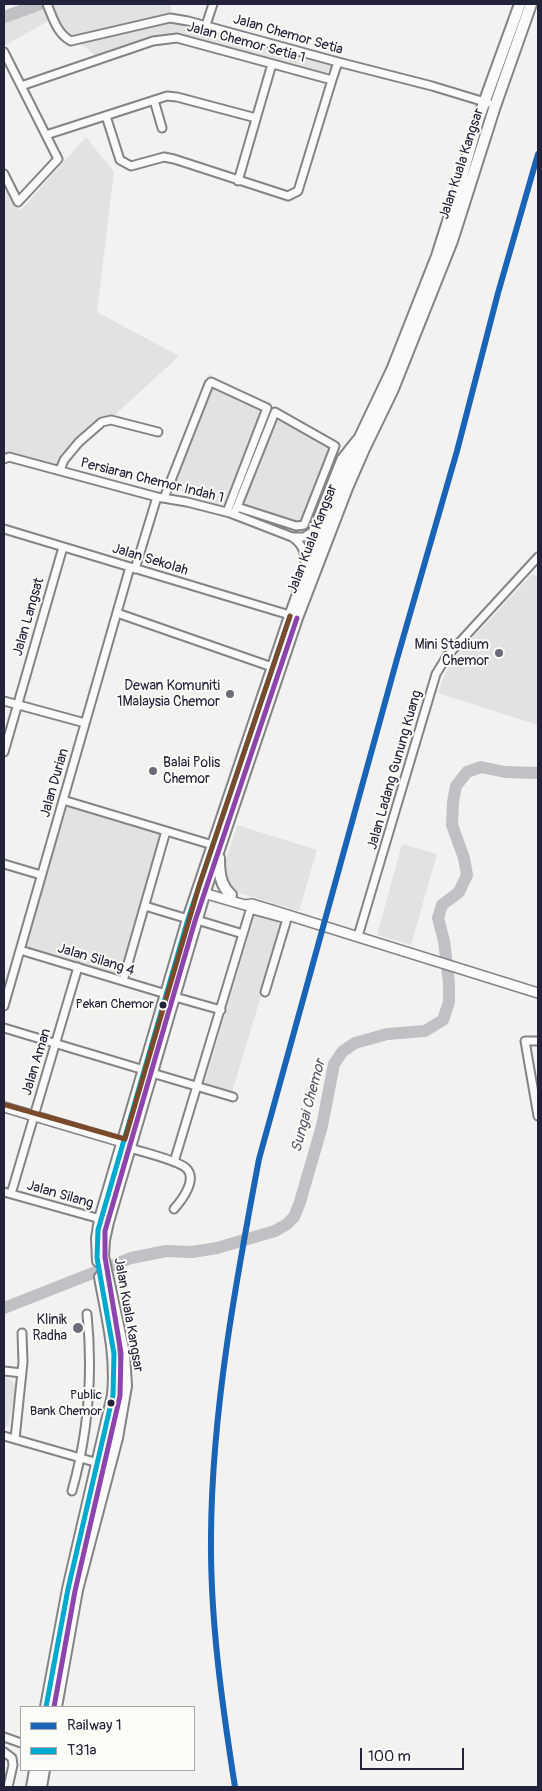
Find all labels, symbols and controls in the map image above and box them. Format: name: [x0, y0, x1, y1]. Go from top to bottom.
street label: Jalan Chemor Setia: [231, 11, 345, 59]
street label: Jalan Chemor Setia 1: [185, 19, 307, 67]
street label: Jalan Kuala Kangsar: [436, 106, 488, 222]
street label: Persiaran Chemor Indah 1: [79, 455, 225, 507]
street label: Jalan Kuala Kangsar: [284, 482, 342, 596]
street label: Jalan Sekolah: [110, 541, 190, 579]
street label: Jalan Langsat: [10, 576, 48, 658]
place label: Mini Stadium Chemor: [414, 637, 489, 670]
marker: Mini Stadium Chemor: [493, 647, 505, 659]
place label: Dewan Komuniti 1Malaysia Chemor: [117, 678, 220, 710]
marker: Dewan Komuniti 1Malaysia Chemor: [224, 688, 236, 700]
street label: Jalan Ladang Gunung Kuang: [364, 688, 426, 852]
street label: Jalan Durian: [37, 747, 73, 819]
place label: Balai Polis Chemor: [163, 755, 220, 788]
marker: Balai Polis Chemor: [147, 765, 159, 777]
street label: Jalan Silang 4: [55, 940, 137, 980]
place label: Pekan Chemor: [76, 997, 154, 1013]
marker: Pekan Chemor: [158, 1000, 168, 1010]
street label: Jalan Aman: [19, 1027, 55, 1097]
water label: Sungai Chemor: [288, 1058, 330, 1154]
street label: Jalan Silang: [25, 1177, 95, 1213]
street label: Jalan Kuala Kangsar: [110, 1257, 146, 1373]
place label: Klinik Radha: [32, 1312, 67, 1344]
marker: Klinik Radha: [71, 1321, 85, 1335]
place label: Public Bank Chemor: [30, 1388, 102, 1419]
marker: Public Bank Chemor: [106, 1398, 116, 1408]
legend: [20, 1706, 195, 1771]
text: Railway 1: [67, 1716, 122, 1735]
scale bar: [362, 1738, 466, 1770]
text: T31a: [67, 1741, 97, 1760]
text: 100 m: [368, 1747, 411, 1766]

